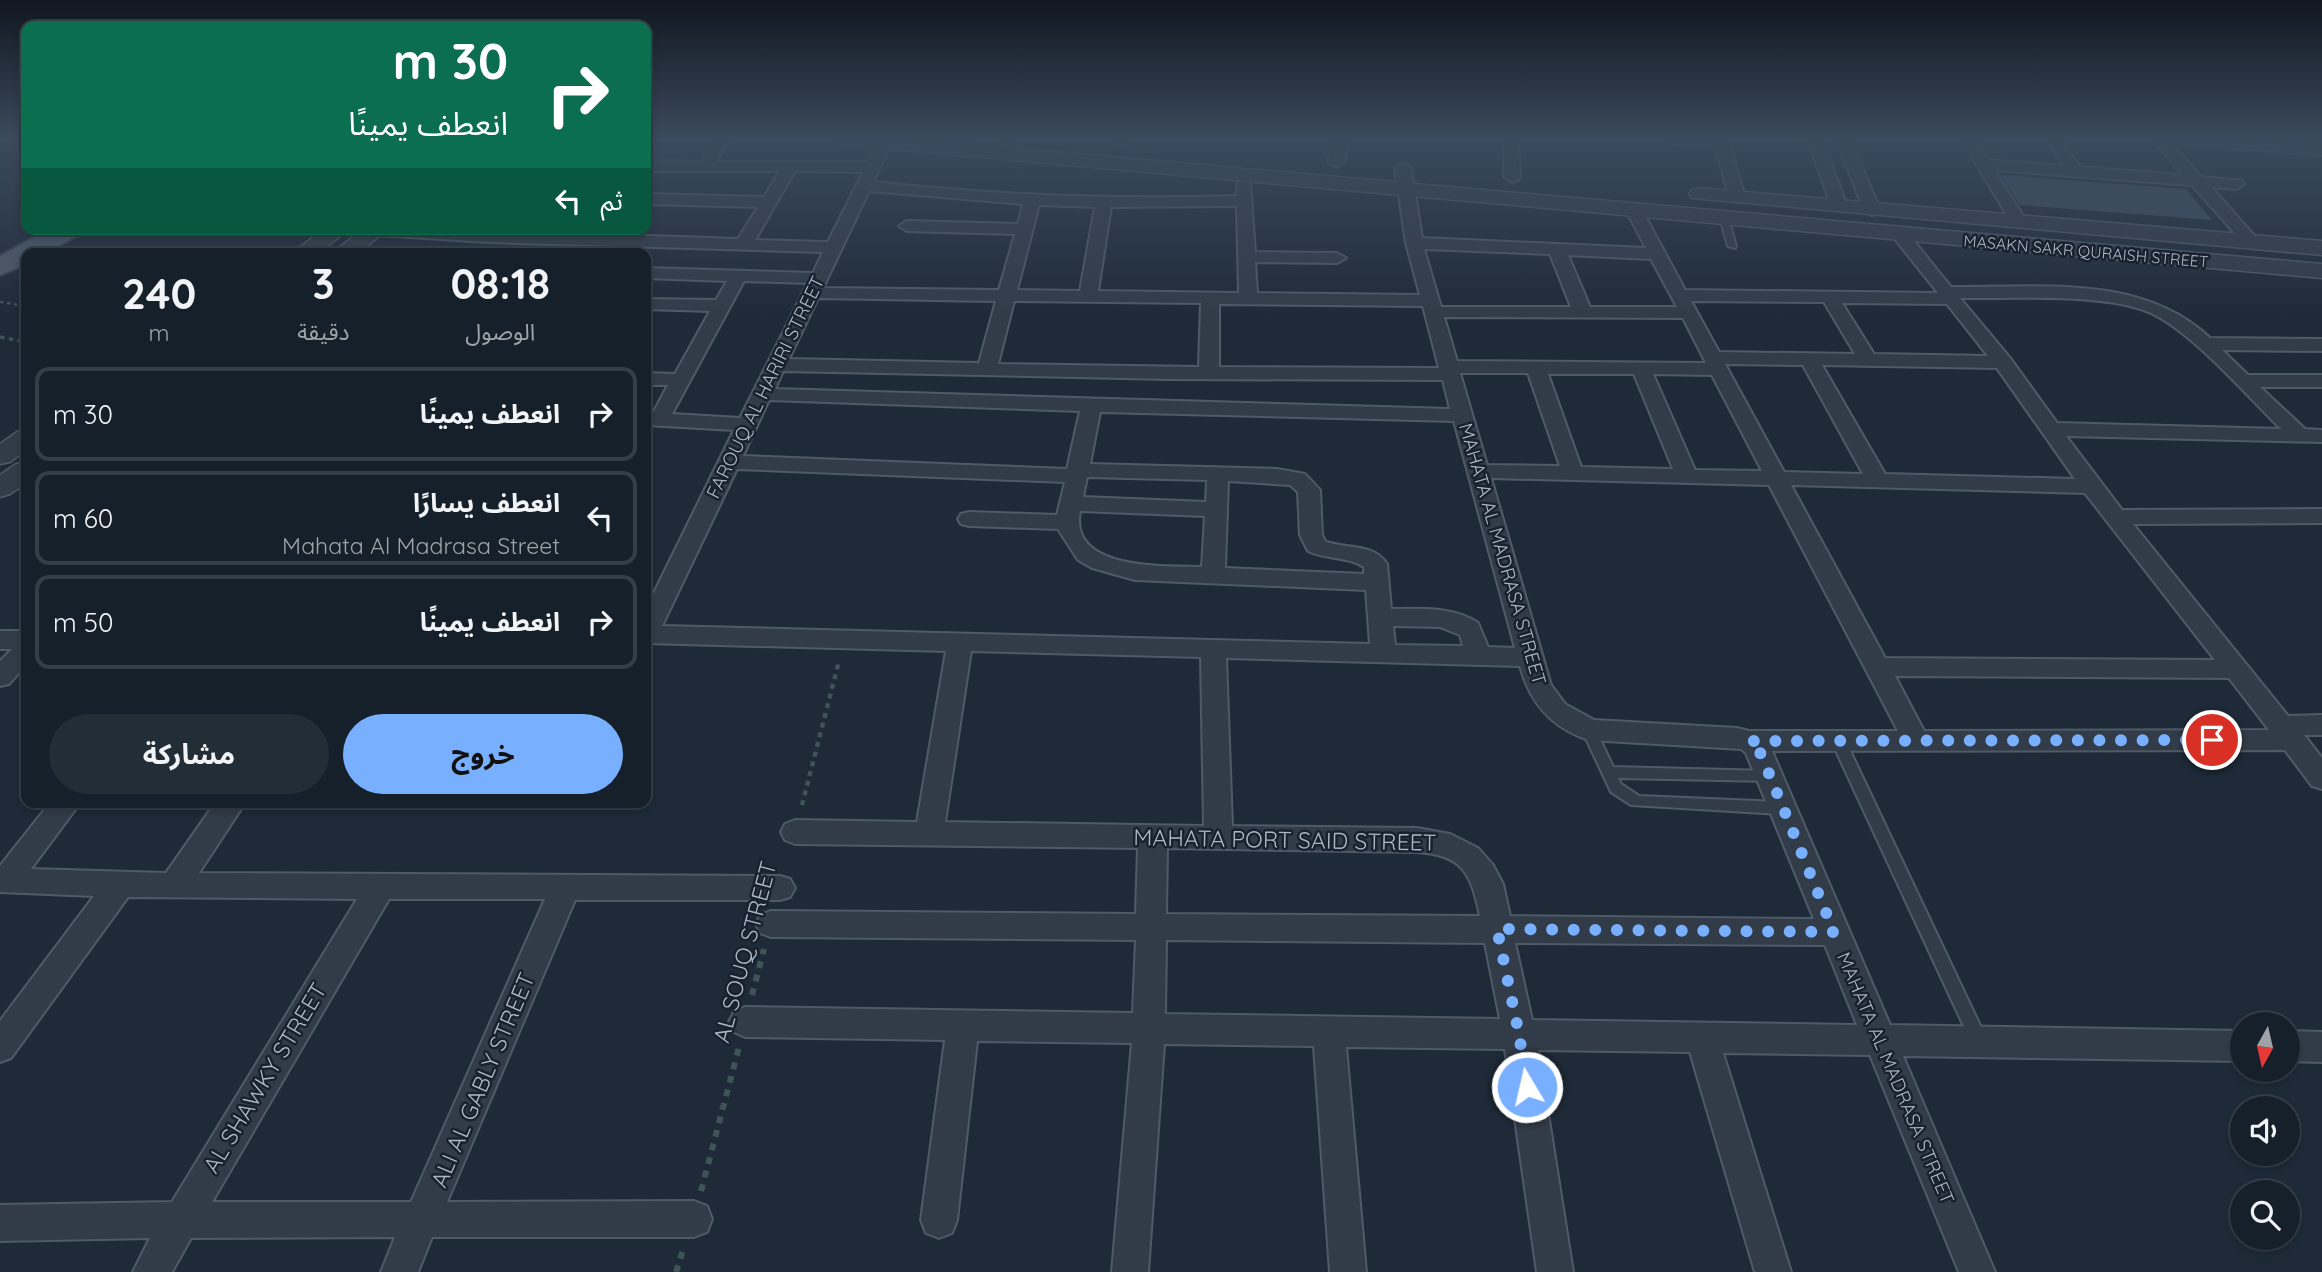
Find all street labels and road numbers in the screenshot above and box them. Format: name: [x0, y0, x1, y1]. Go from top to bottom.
street label: MASAKN SAKR QURAISH STREET: [1963, 230, 2210, 272]
street label: FAROUQ AL HARIRI STREET: [701, 272, 829, 502]
street label: MAHATA AL MADRASA STREET: [1454, 420, 1552, 688]
street label: MAHATA PORT SAID STREET: [1133, 822, 1437, 857]
street label: AL SOUQ STREET: [706, 858, 783, 1046]
street label: MAHATA AL MADRASA STREET: [1832, 948, 1960, 1208]
street label: ALI AL GABLY STREET: [424, 968, 541, 1192]
street label: AL SHAWKY STREET: [196, 977, 333, 1178]

